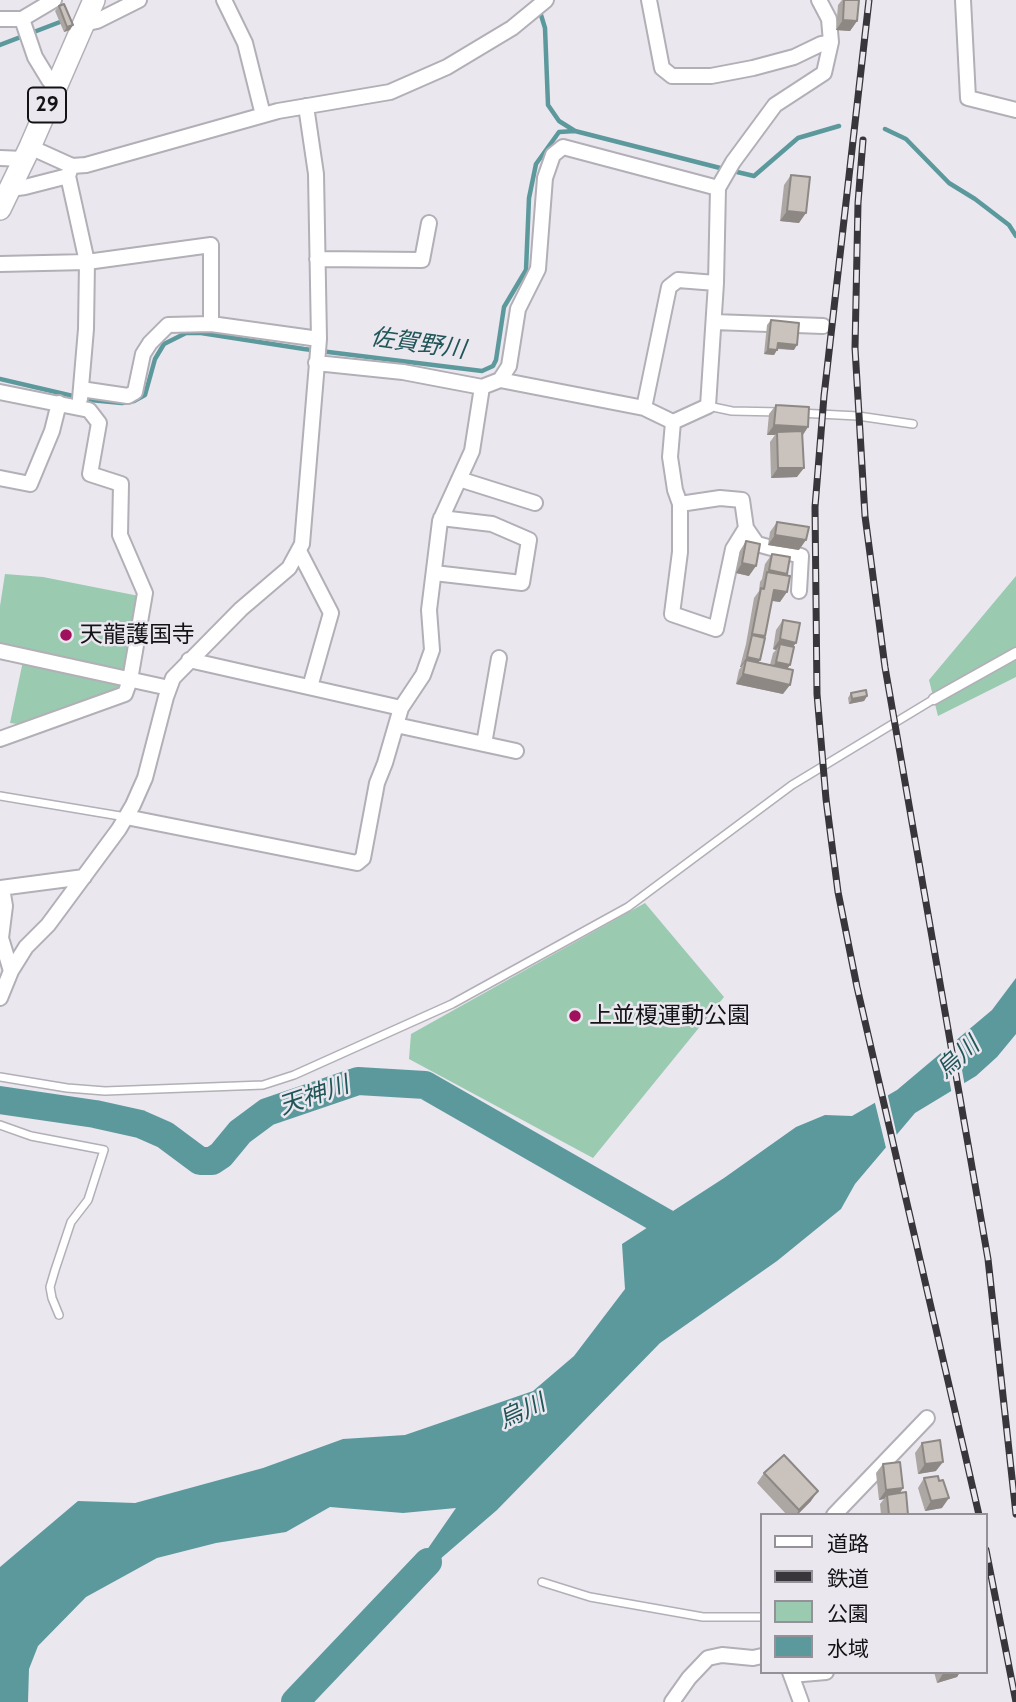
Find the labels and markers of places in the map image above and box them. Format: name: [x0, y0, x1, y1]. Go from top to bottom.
place label: 天龍護国寺: [80, 621, 195, 649]
marker: 天龍護国寺: [58, 627, 74, 643]
place label: 上並榎運動公園: [589, 1002, 750, 1030]
marker: 上並榎運動公園: [567, 1008, 583, 1024]

